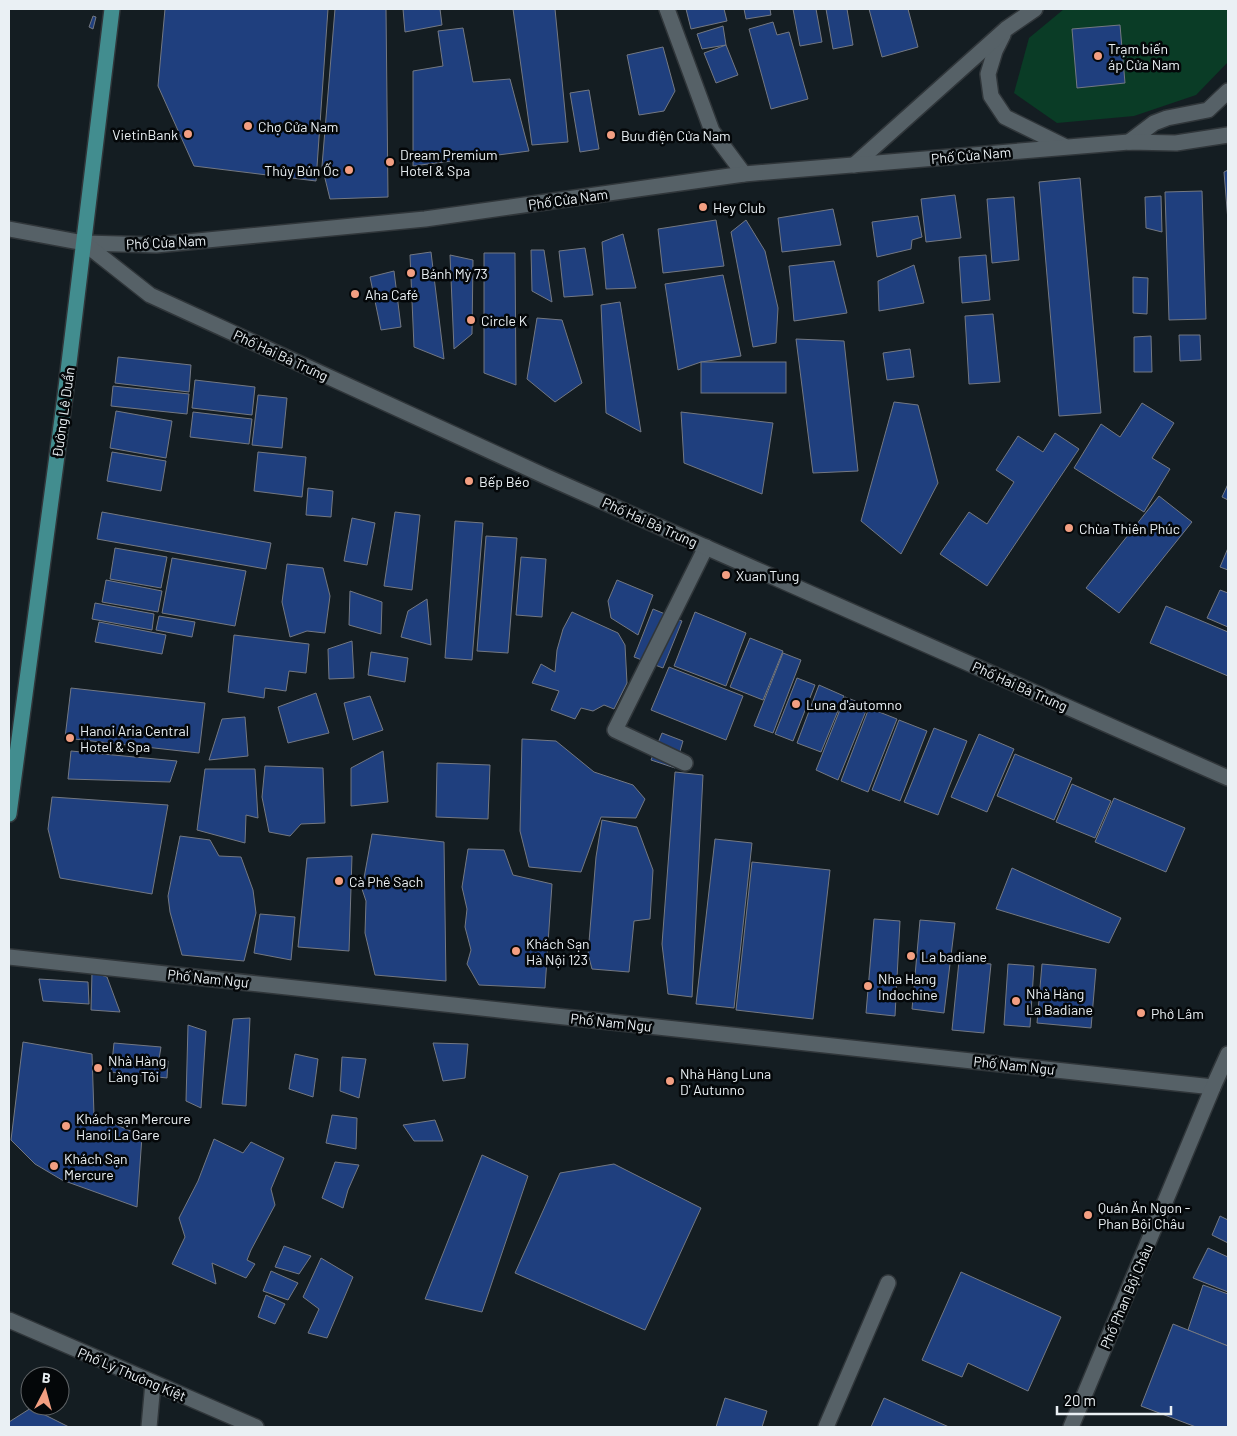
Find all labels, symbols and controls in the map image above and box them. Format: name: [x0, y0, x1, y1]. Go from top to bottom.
place label: Trạm biến áp Cửa Nam: [1108, 40, 1180, 73]
marker: Trạm biến áp Cửa Nam: [1092, 50, 1104, 62]
place label: Chợ Cửa Nam: [258, 118, 338, 135]
marker: Chợ Cửa Nam: [242, 120, 254, 132]
place label: VietinBank: [112, 126, 178, 143]
place label: Bưu điện Cửa Nam: [621, 127, 731, 144]
marker: VietinBank: [182, 128, 194, 140]
marker: Bưu điện Cửa Nam: [605, 129, 617, 141]
street label: Phố Cửa Nam: [930, 143, 1012, 167]
place label: Dream Premium Hotel & Spa: [400, 146, 498, 179]
marker: Dream Premium Hotel & Spa: [384, 156, 396, 168]
place label: Thủy Bún Ốc: [264, 162, 339, 179]
marker: Thủy Bún Ốc: [343, 164, 355, 176]
street label: Phố Cửa Nam: [527, 185, 609, 213]
place label: Hey Club: [713, 199, 766, 216]
marker: Hey Club: [697, 201, 709, 213]
street label: Phố Cửa Nam: [125, 231, 207, 253]
place label: Bánh Mỳ 73: [421, 265, 488, 282]
marker: Bánh Mỳ 73: [405, 267, 417, 279]
place label: Aha Café: [365, 286, 418, 303]
marker: Aha Café: [349, 288, 361, 300]
place label: Circle K: [481, 312, 528, 329]
marker: Circle K: [465, 314, 477, 326]
street label: Phố Hai Bà Trưng: [231, 326, 331, 384]
street label: Đường Lê Duẩn: [48, 366, 78, 458]
place label: Bếp Béo: [479, 473, 530, 490]
marker: Bếp Béo: [463, 475, 475, 487]
street label: Phố Hai Bà Trưng: [600, 493, 700, 551]
place label: Chùa Thiên Phúc: [1079, 520, 1180, 537]
marker: Chùa Thiên Phúc: [1063, 522, 1075, 534]
place label: Xuan Tung: [736, 567, 799, 584]
marker: Xuan Tung: [720, 569, 732, 581]
street label: Phố Hai Bà Trưng: [970, 657, 1070, 715]
place label: Luna d'automno: [806, 696, 902, 713]
marker: Luna d'automno: [790, 698, 802, 710]
place label: Hanoi Aria Central Hotel & Spa: [80, 722, 189, 755]
marker: Hanoi Aria Central Hotel & Spa: [64, 732, 76, 744]
place label: Cà Phê Sạch: [349, 873, 423, 890]
marker: Cà Phê Sạch: [333, 875, 345, 887]
place label: Khách Sạn Hà Nội 123: [526, 935, 590, 968]
marker: Khách Sạn Hà Nội 123: [510, 945, 522, 957]
place label: La badiane: [921, 948, 987, 965]
marker: La badiane: [905, 950, 917, 962]
street label: Phố Nam Ngư: [167, 965, 250, 991]
place label: Nha Hang Indochine: [878, 970, 938, 1003]
marker: Nha Hang Indochine: [862, 980, 874, 992]
place label: Nhà Hàng La Badiane: [1026, 985, 1093, 1018]
marker: Nhà Hàng La Badiane: [1010, 995, 1022, 1007]
place label: Phở Lâm: [1151, 1005, 1204, 1022]
marker: Phở Lâm: [1135, 1007, 1147, 1019]
street label: Phố Nam Ngư: [570, 1009, 653, 1035]
place label: Nhà Hàng Làng Tôi: [108, 1052, 166, 1085]
street label: Phố Nam Ngư: [973, 1052, 1056, 1078]
marker: Nhà Hàng Làng Tôi: [92, 1062, 104, 1074]
place label: Nhà Hàng Luna D' Autunno: [680, 1065, 771, 1098]
marker: Nhà Hàng Luna D' Autunno: [664, 1075, 676, 1087]
place label: Khách sạn Mercure Hanoi La Gare: [76, 1110, 191, 1143]
marker: Khách sạn Mercure Hanoi La Gare: [60, 1120, 72, 1132]
place label: Khách Sạn Mercure: [64, 1150, 128, 1183]
marker: Khách Sạn Mercure: [48, 1160, 60, 1172]
place label: Quán Ăn Ngon - Phan Bội Châu: [1098, 1199, 1190, 1232]
marker: Quán Ăn Ngon - Phan Bội Châu: [1082, 1209, 1094, 1221]
street label: Phố Phan Bội Châu: [1096, 1241, 1156, 1351]
street label: Phố Lý Thường Kiệt: [75, 1344, 189, 1404]
north arrow: [20, 1366, 70, 1416]
text: B: [41, 1369, 52, 1386]
scale bar: [1057, 1384, 1171, 1416]
text: 20 m: [1064, 1391, 1096, 1409]

